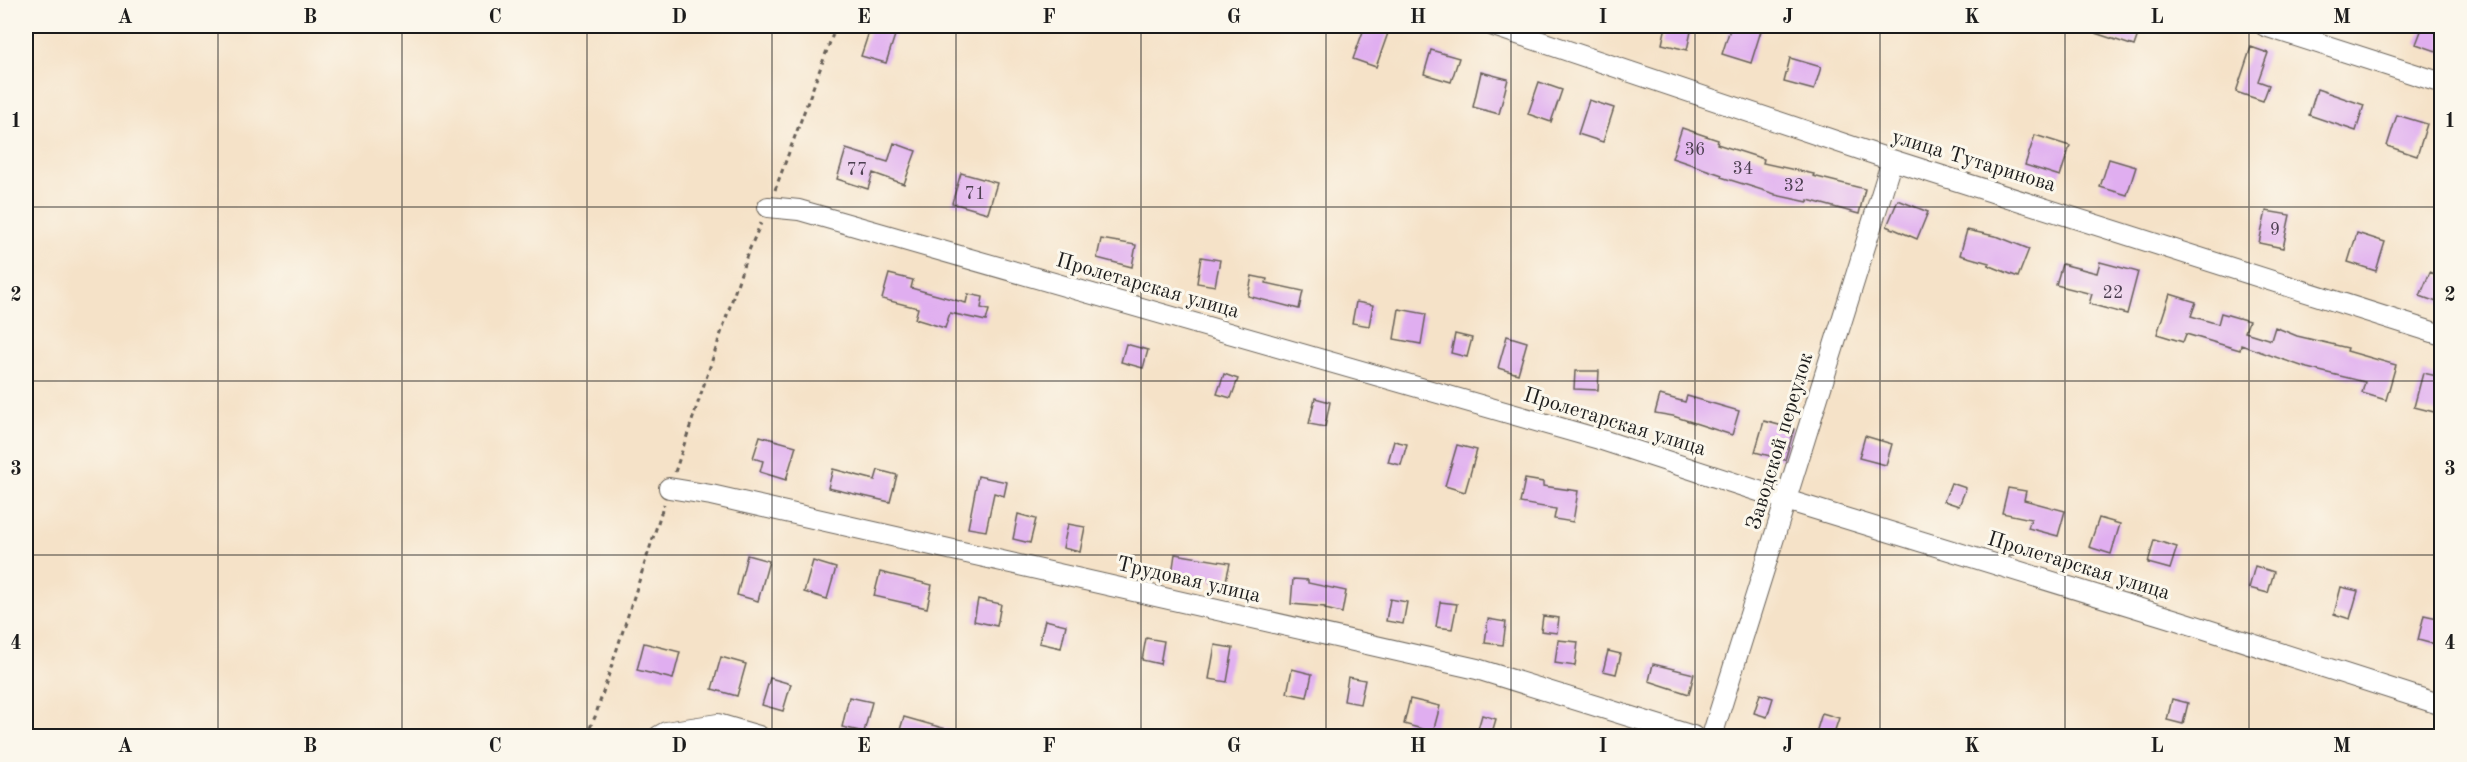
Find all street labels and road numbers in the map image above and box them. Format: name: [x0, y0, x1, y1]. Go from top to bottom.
street label: улица Тутаринова: [1889, 126, 2058, 196]
street label: Пролетарская улица: [1053, 250, 1242, 323]
street label: Заводской переулок: [1743, 350, 1818, 533]
street label: Пролетарская улица: [1521, 385, 1708, 460]
street label: Пролетарская улица: [1985, 529, 2172, 604]
street label: Трудовая улица: [1115, 554, 1263, 607]

